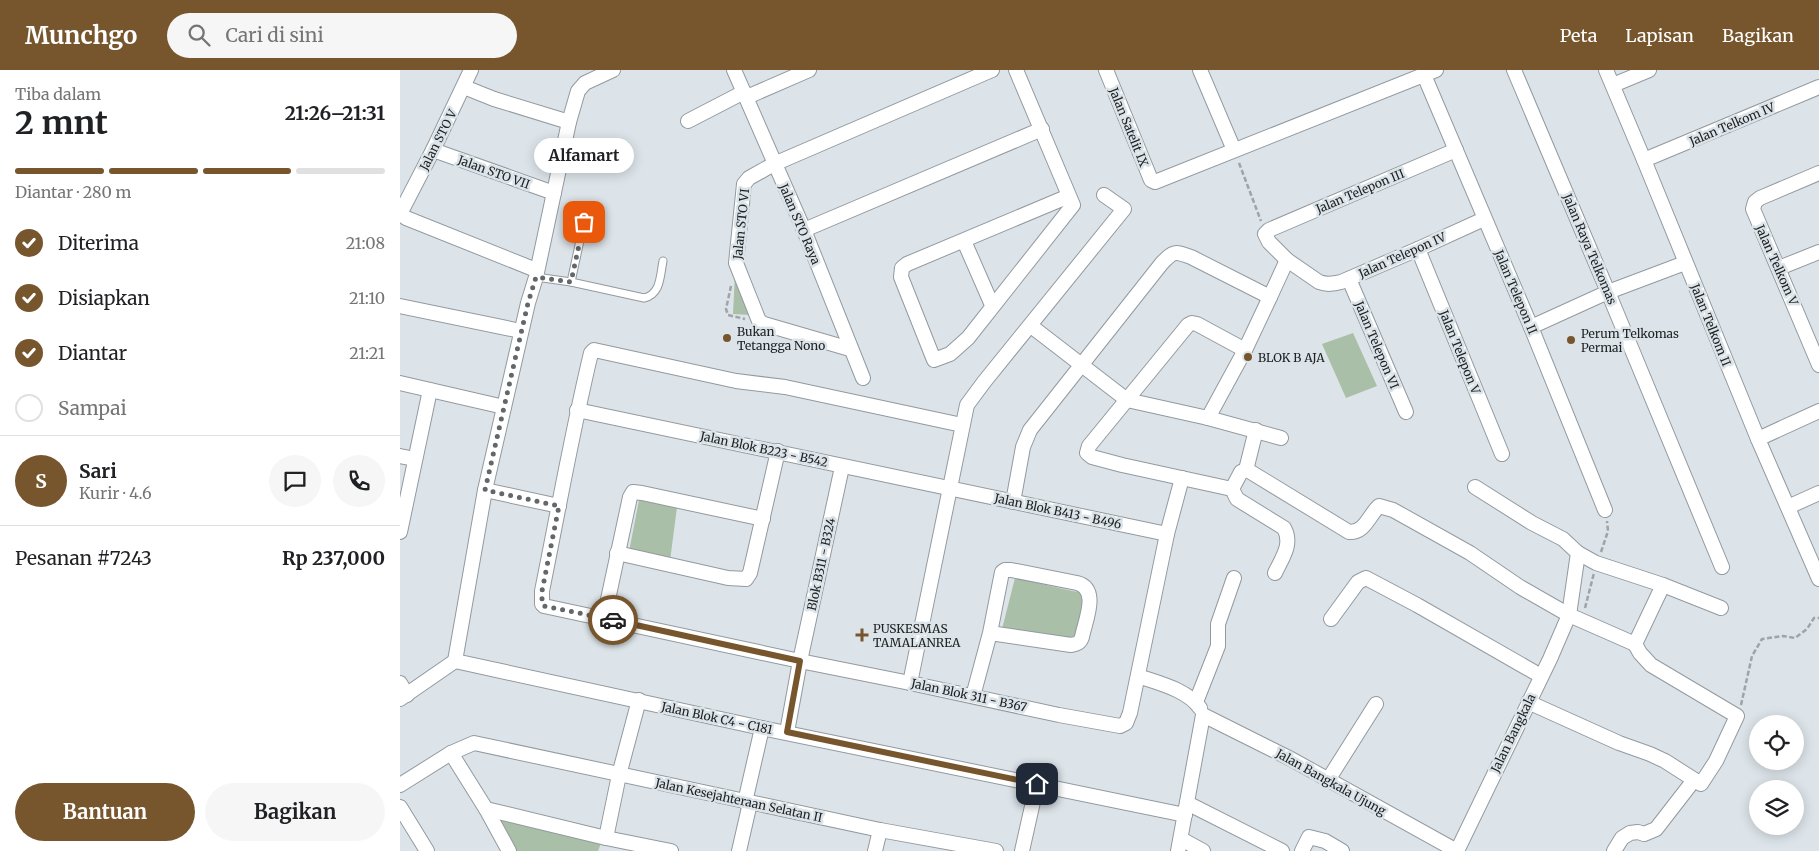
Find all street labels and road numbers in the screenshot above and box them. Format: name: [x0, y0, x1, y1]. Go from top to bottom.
street label: Jalan Satelit IX: [1106, 84, 1152, 169]
street label: Jalan Telkom IV: [1686, 99, 1778, 149]
street label: Jalan STO V: [416, 106, 460, 174]
street label: Jalan STO VII: [455, 152, 532, 192]
street label: Jalan Telepon III: [1313, 166, 1406, 217]
street label: Jalan STO Raya: [776, 180, 824, 267]
street label: Jalan STO VI: [730, 188, 752, 261]
street label: Jalan Raya Telkomas: [1559, 190, 1620, 307]
street label: Jalan Telkom V: [1752, 222, 1802, 309]
street label: Jalan Telepon IV: [1355, 229, 1449, 281]
street label: Jalan Telepon II: [1491, 247, 1541, 336]
street label: Jalan Telkom II: [1687, 281, 1734, 368]
street label: Jalan Telepon VI: [1351, 298, 1402, 391]
street label: Jalan Telepon V: [1436, 307, 1484, 397]
street label: Jalan Blok B223 - B542: [698, 428, 829, 470]
street label: Jalan Blok B413 - B496: [992, 490, 1123, 532]
street label: Blok B311 - B324: [804, 516, 838, 612]
street label: Jalan Blok 311 - B367: [909, 675, 1028, 715]
street label: Jalan Bangkala: [1487, 691, 1539, 776]
street label: Jalan Blok C4 - C181: [659, 699, 775, 737]
street label: Jalan Bangkala Ujung: [1273, 745, 1389, 819]
street label: Jalan Kesejahteraan Selatan II: [653, 775, 824, 825]

